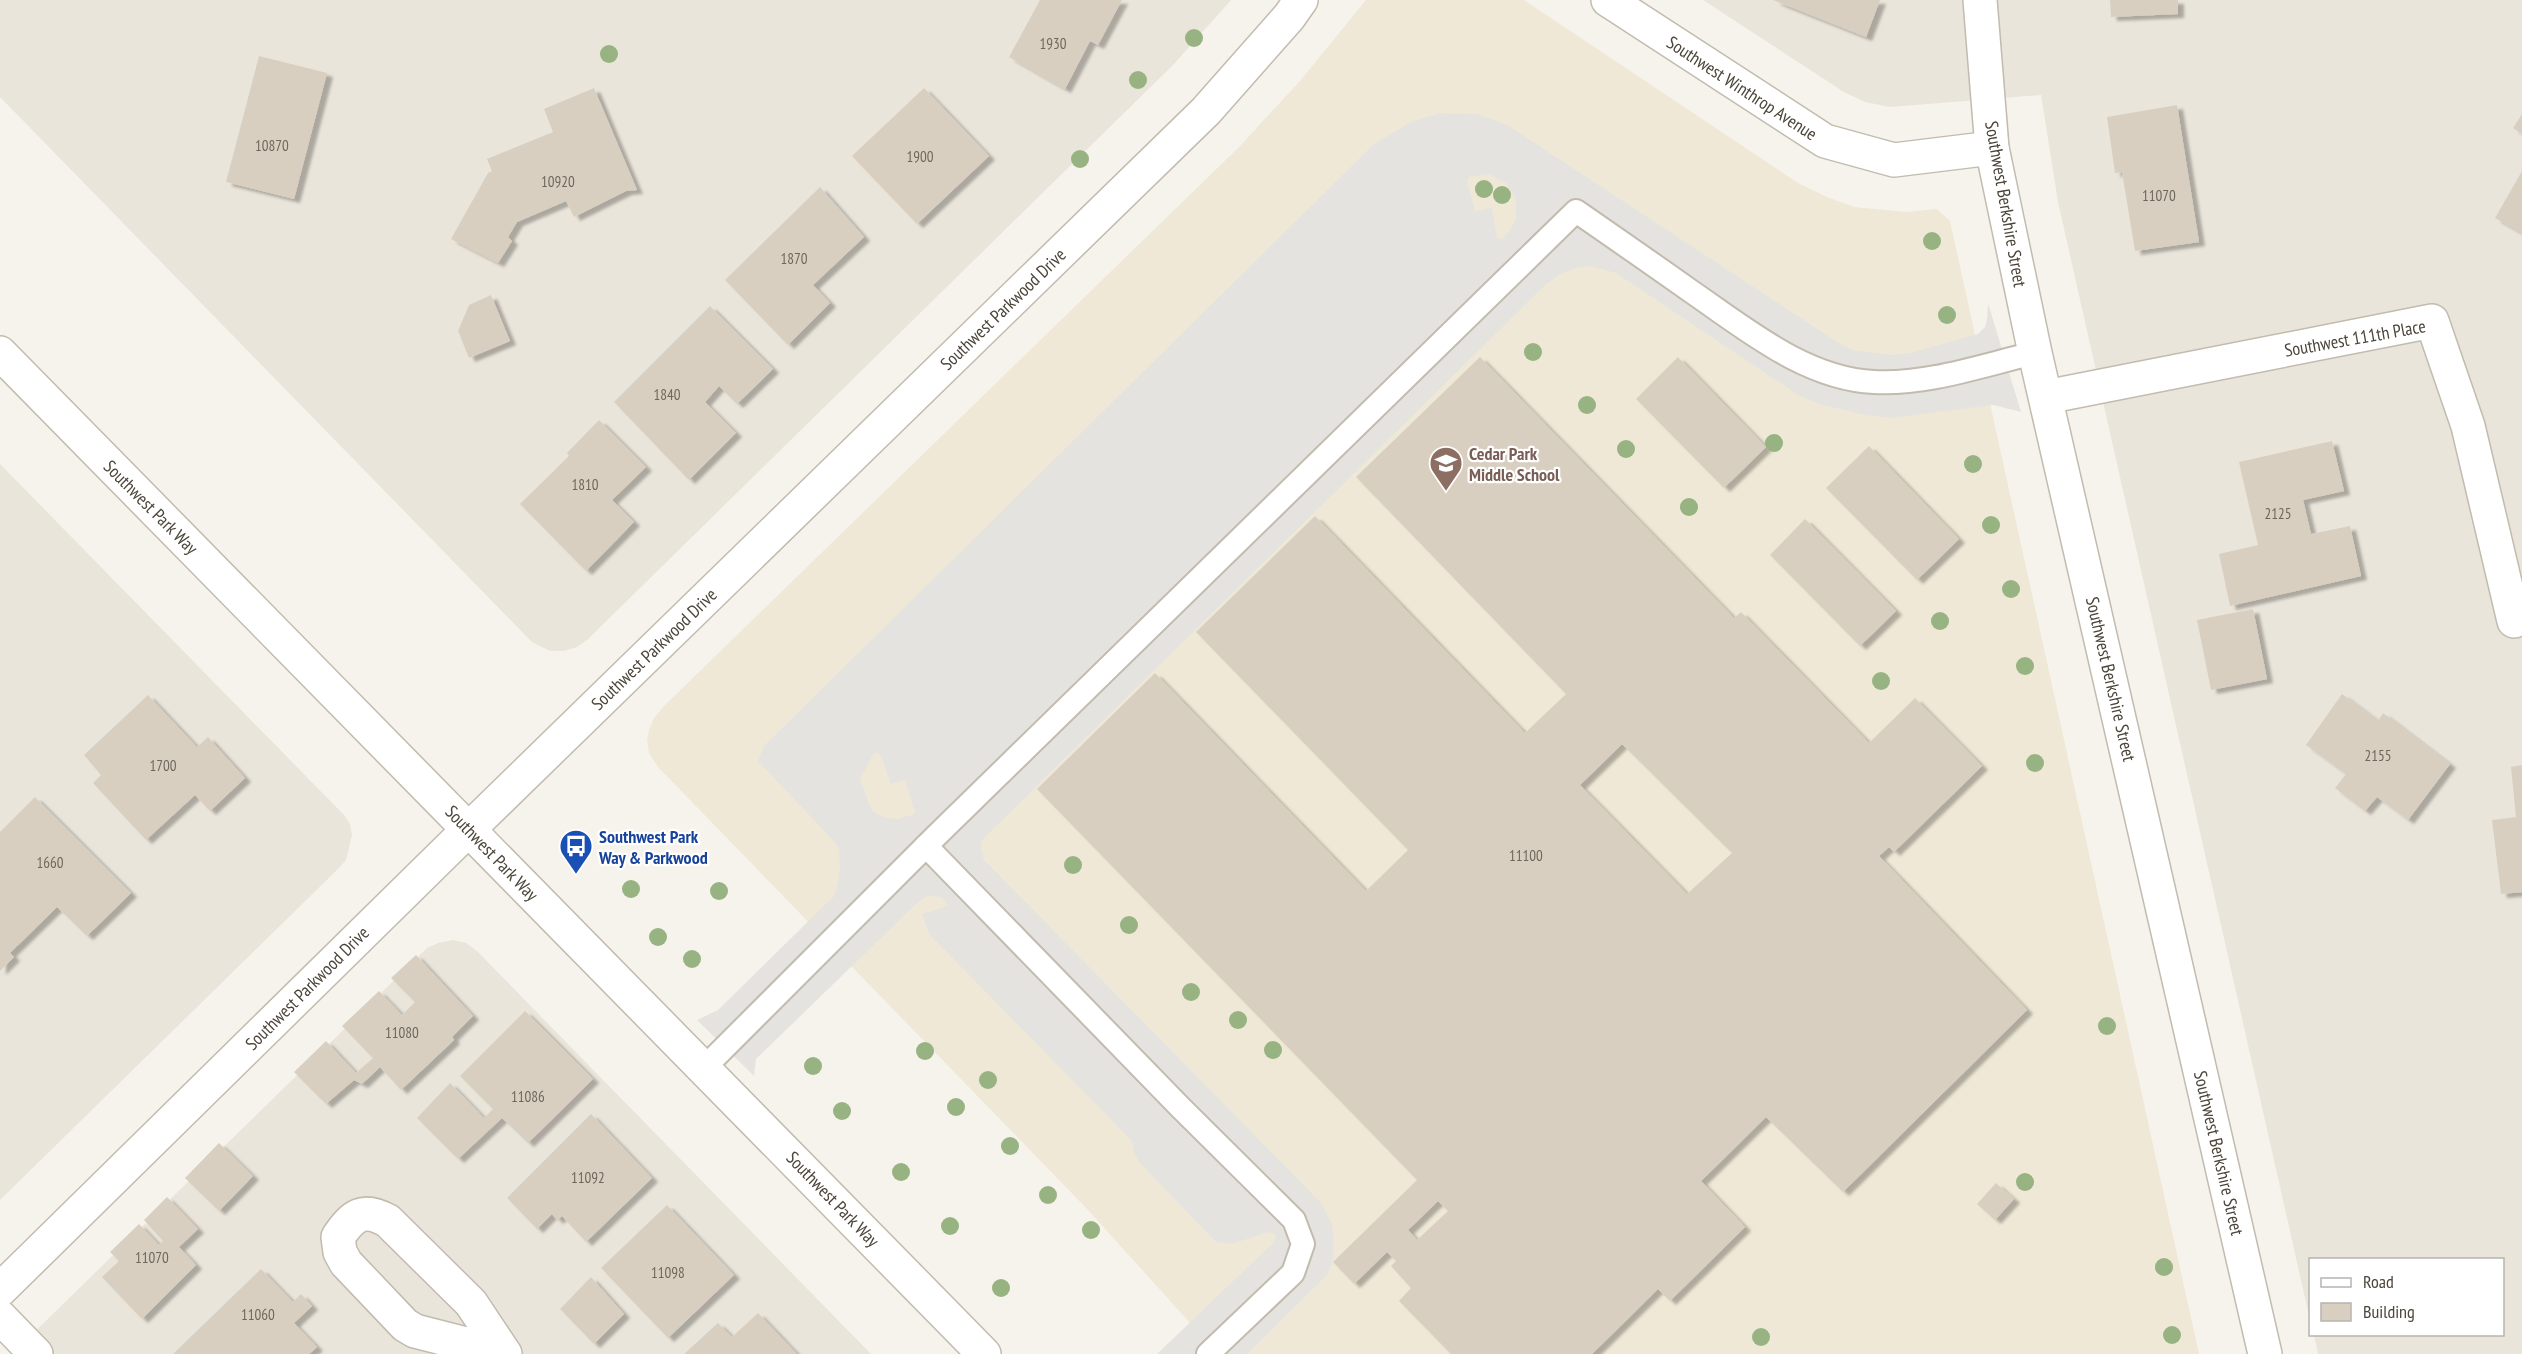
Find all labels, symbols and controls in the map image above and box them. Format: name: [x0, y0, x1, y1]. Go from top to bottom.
street label: Southwest Winthrop Avenue: [1662, 31, 1822, 145]
house number: 1930: [1039, 34, 1067, 53]
street label: Southwest Berkshire Street: [1980, 119, 2032, 289]
house number: 10870: [255, 136, 289, 155]
house number: 1900: [906, 147, 934, 166]
house number: 10920: [541, 172, 575, 191]
house number: 11070: [2142, 186, 2176, 205]
street label: Southwest Parkwood Drive: [935, 243, 1071, 375]
house number: 1870: [780, 249, 808, 268]
street label: Southwest 111th Place: [2283, 314, 2427, 362]
house number: 1840: [653, 385, 681, 404]
place label: Cedar Park Middle School: [1469, 442, 1560, 486]
school or university icon: Cedar Park Middle School: [1428, 445, 1464, 492]
street label: Southwest Park Way: [99, 455, 203, 559]
house number: 1810: [571, 475, 599, 494]
house number: 2125: [2264, 504, 2292, 523]
street label: Southwest Parkwood Drive: [586, 583, 722, 715]
street label: Southwest Berkshire Street: [2081, 595, 2141, 764]
house number: 2155: [2364, 746, 2392, 765]
house number: 1700: [149, 756, 177, 775]
street label: Southwest Park Way: [441, 800, 544, 906]
place label: Southwest Park Way & Parkwood: [598, 825, 708, 869]
bus stop icon: Southwest Park Way & Parkwood: [558, 828, 594, 875]
house number: 11100: [1509, 846, 1543, 865]
house number: 1660: [36, 853, 64, 872]
street label: Southwest Parkwood Drive: [240, 921, 374, 1055]
house number: 11080: [385, 1023, 419, 1042]
street label: Southwest Berkshire Street: [2189, 1069, 2249, 1238]
house number: 11086: [511, 1087, 545, 1106]
street label: Southwest Park Way: [782, 1146, 885, 1252]
house number: 11092: [571, 1168, 605, 1187]
house number: 11070: [135, 1248, 169, 1267]
legend: [2309, 1258, 2504, 1336]
house number: 11098: [651, 1263, 685, 1282]
text: Road: [2363, 1270, 2394, 1293]
text: Building: [2363, 1300, 2415, 1323]
house number: 11060: [241, 1305, 275, 1324]

